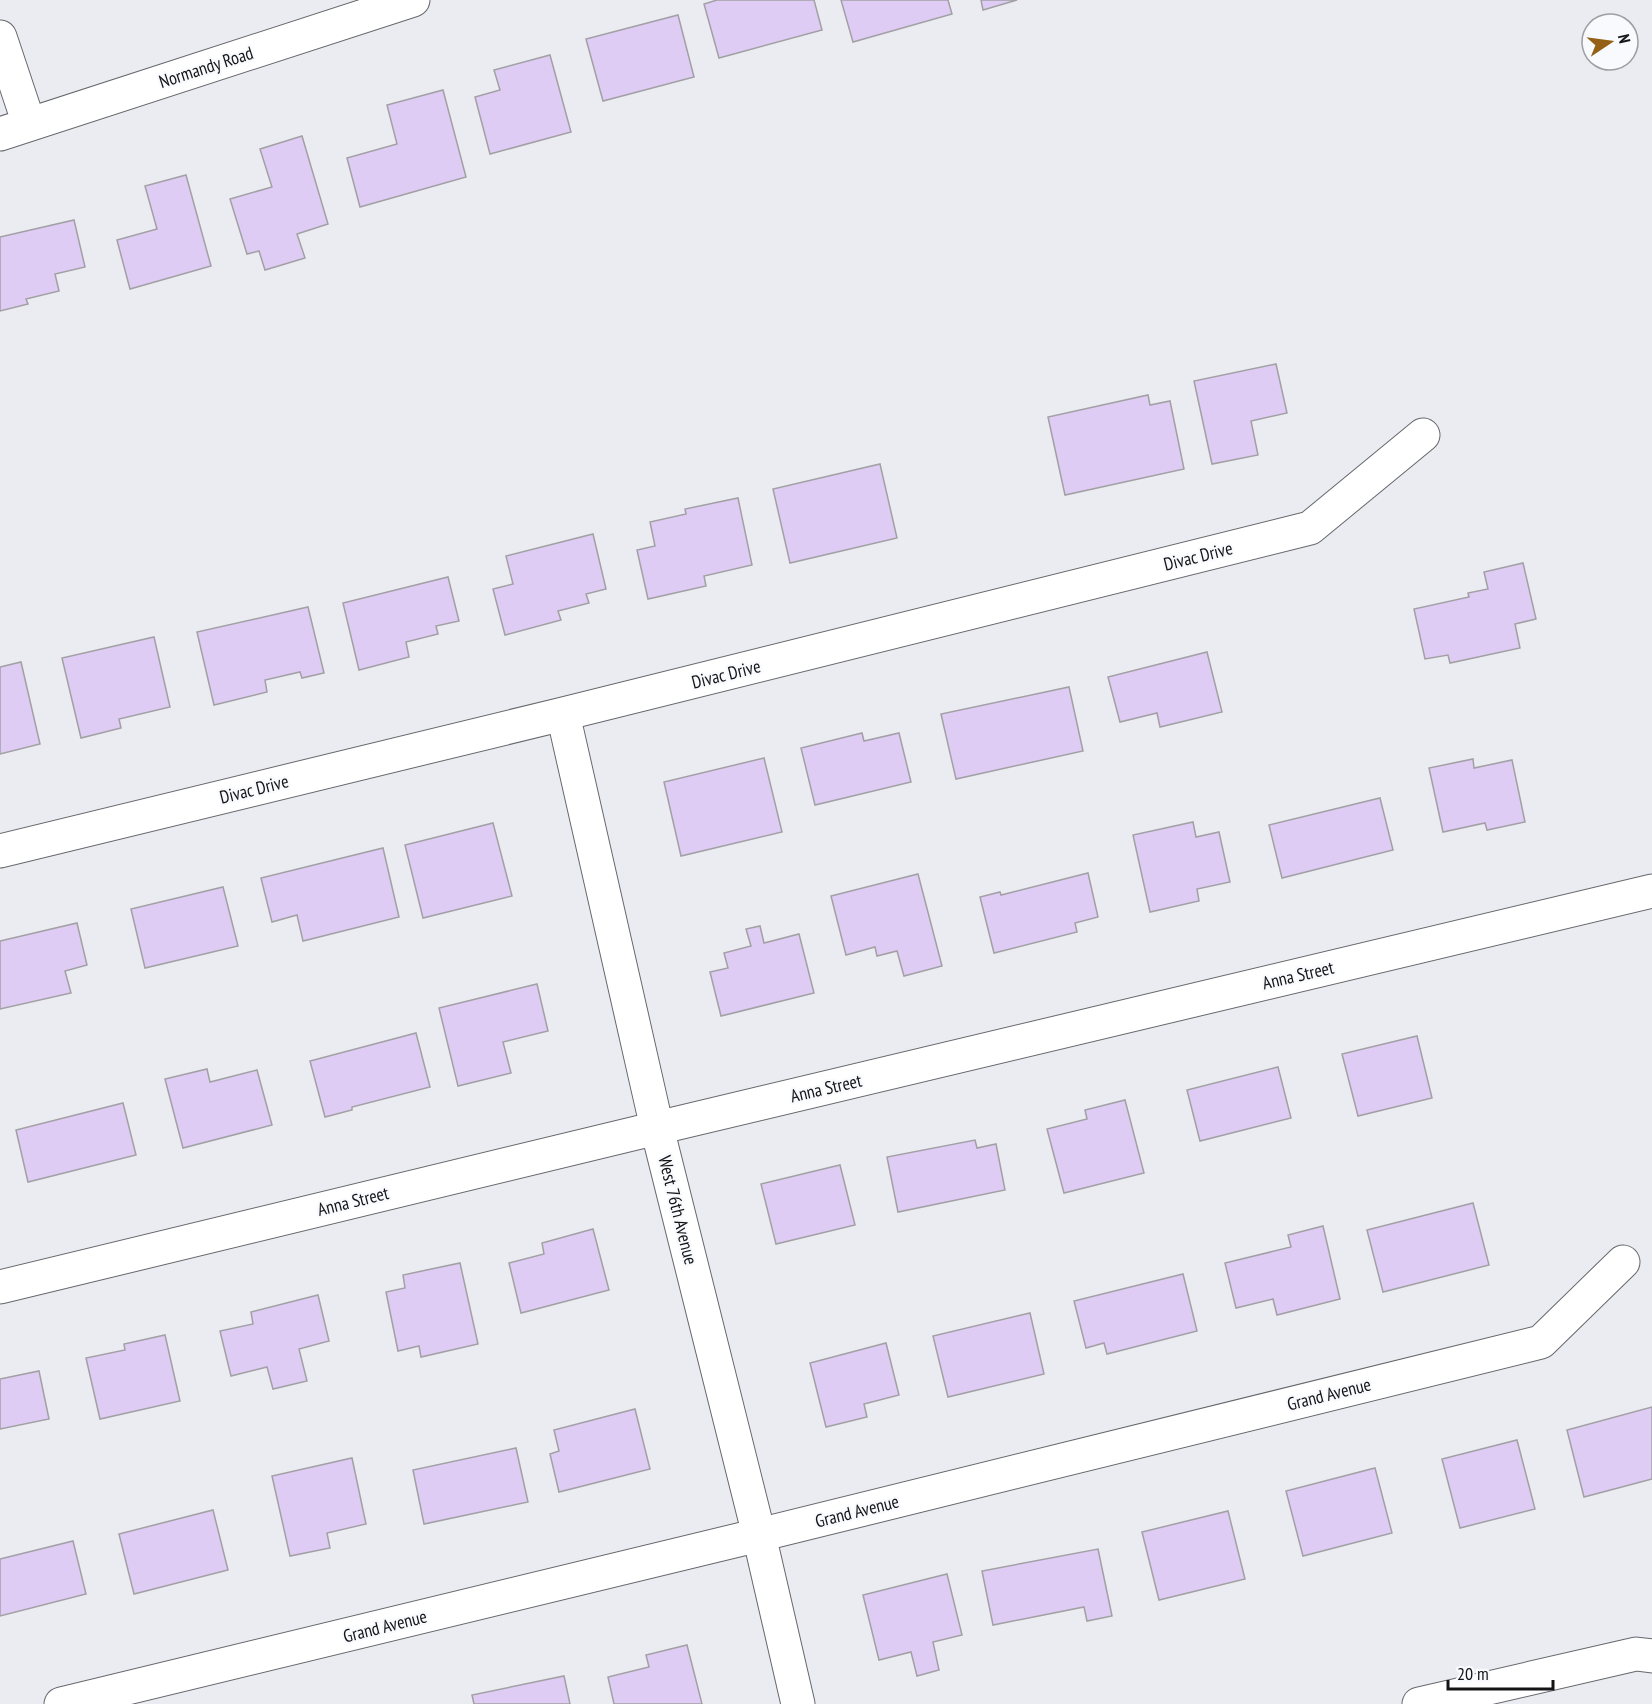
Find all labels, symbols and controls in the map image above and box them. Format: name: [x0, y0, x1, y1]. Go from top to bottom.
north arrow: [1580, 12, 1640, 72]
text: N: [1614, 32, 1635, 45]
street label: Normandy Road: [156, 41, 256, 93]
street label: Divac Drive: [1161, 536, 1235, 576]
street label: Divac Drive: [689, 654, 763, 694]
street label: Divac Drive: [217, 769, 291, 809]
street label: Anna Street: [1260, 956, 1336, 994]
street label: Anna Street: [788, 1069, 864, 1107]
street label: West 76th Avenue: [653, 1153, 703, 1267]
street label: Anna Street: [315, 1181, 391, 1221]
street label: Grand Avenue: [1285, 1372, 1373, 1416]
street label: Grand Avenue: [813, 1489, 901, 1533]
street label: Grand Avenue: [341, 1604, 429, 1648]
scale bar: [1448, 1653, 1553, 1691]
text: 20 m: [1457, 1662, 1489, 1685]

